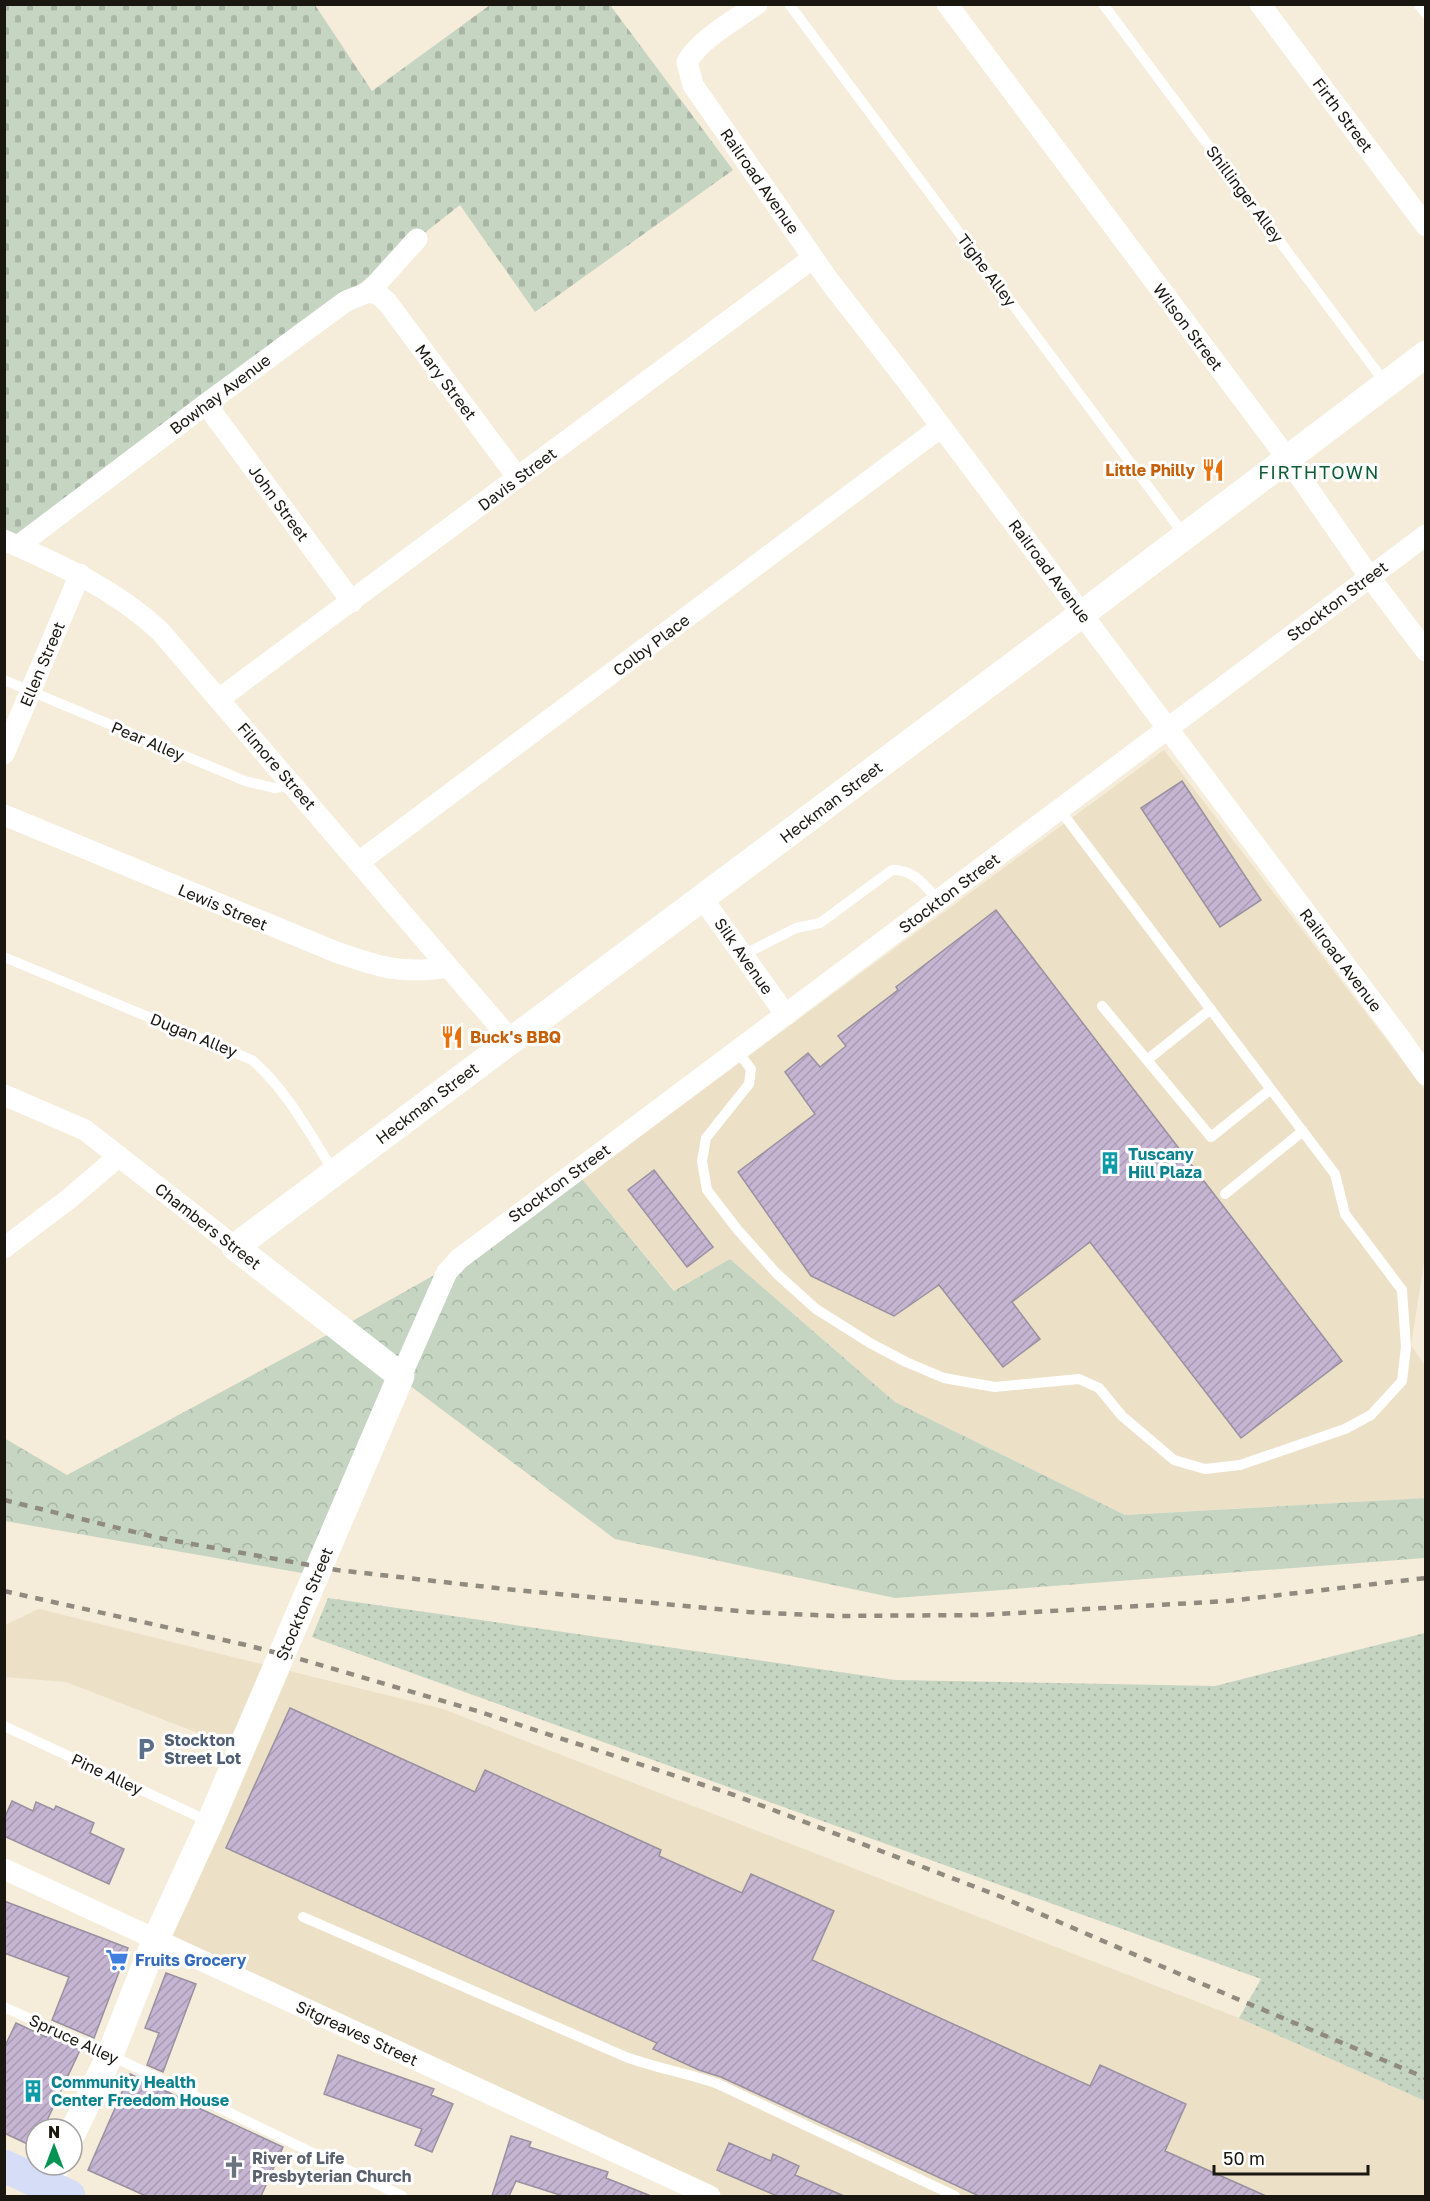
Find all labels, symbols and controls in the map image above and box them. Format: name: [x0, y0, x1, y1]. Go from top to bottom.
street label: Firth Street: [1309, 74, 1377, 156]
street label: Railroad Avenue: [716, 124, 804, 238]
street label: Shillinger Alley: [1202, 141, 1288, 247]
street label: Tighe Alley: [953, 230, 1021, 310]
street label: Wilson Street: [1149, 279, 1227, 375]
street label: Mary Street: [411, 340, 481, 424]
street label: Bowhay Avenue: [166, 350, 274, 438]
street label: Davis Street: [474, 443, 560, 515]
restaurant icon: Little Philly: [1200, 457, 1226, 483]
place label: Little Philly: [1105, 460, 1195, 480]
street label: John Street: [245, 461, 313, 545]
district label: FIRTHTOWN: [1258, 461, 1380, 483]
street label: Railroad Avenue: [1005, 515, 1095, 627]
street label: Stockton Street: [1283, 557, 1391, 645]
street label: Colby Place: [609, 610, 693, 680]
street label: Ellen Street: [15, 619, 69, 709]
street label: Pear Alley: [109, 717, 188, 765]
street label: Filmore Street: [234, 718, 320, 814]
street label: Heckman Street: [776, 757, 886, 847]
street label: Stockton Street: [895, 849, 1003, 937]
street label: Lewis Street: [175, 879, 271, 935]
street label: Railroad Avenue: [1296, 904, 1386, 1016]
street label: Silk Avenue: [710, 914, 778, 998]
street label: Dugan Alley: [148, 1008, 240, 1062]
restaurant icon: Buck's BBQ: [439, 1024, 465, 1050]
place label: Buck's BBQ: [470, 1027, 561, 1047]
street label: Heckman Street: [372, 1058, 482, 1148]
street label: Stockton Street: [504, 1139, 614, 1227]
place label: Tuscany Hill Plaza: [1128, 1144, 1202, 1182]
building icon: Tuscany Hill Plaza: [1097, 1150, 1123, 1176]
street label: Chambers Street: [151, 1178, 265, 1274]
street label: Stockton Street: [271, 1544, 337, 1664]
place label: Stockton Street Lot: [164, 1730, 241, 1768]
parking icon: Stockton Street Lot: [133, 1736, 159, 1762]
street label: Pine Alley: [68, 1749, 146, 1799]
supermarket icon: Fruits Grocery: [104, 1947, 130, 1973]
place label: Fruits Grocery: [135, 1950, 247, 1970]
street label: Sitgreaves Street: [293, 1996, 421, 2070]
street label: Spruce Alley: [26, 2010, 122, 2068]
place label: Community Health Center Freedom House: [51, 2072, 229, 2110]
building icon: Community Health Center Freedom House: [20, 2078, 46, 2104]
north arrow: [24, 2117, 84, 2177]
text: N: [48, 2122, 60, 2142]
scale bar: [1214, 2138, 1368, 2176]
text: 50 m: [1223, 2147, 1265, 2169]
place label: River of Life Presbyterian Church: [252, 2148, 411, 2186]
church icon: River of Life Presbyterian Church: [221, 2154, 247, 2180]

